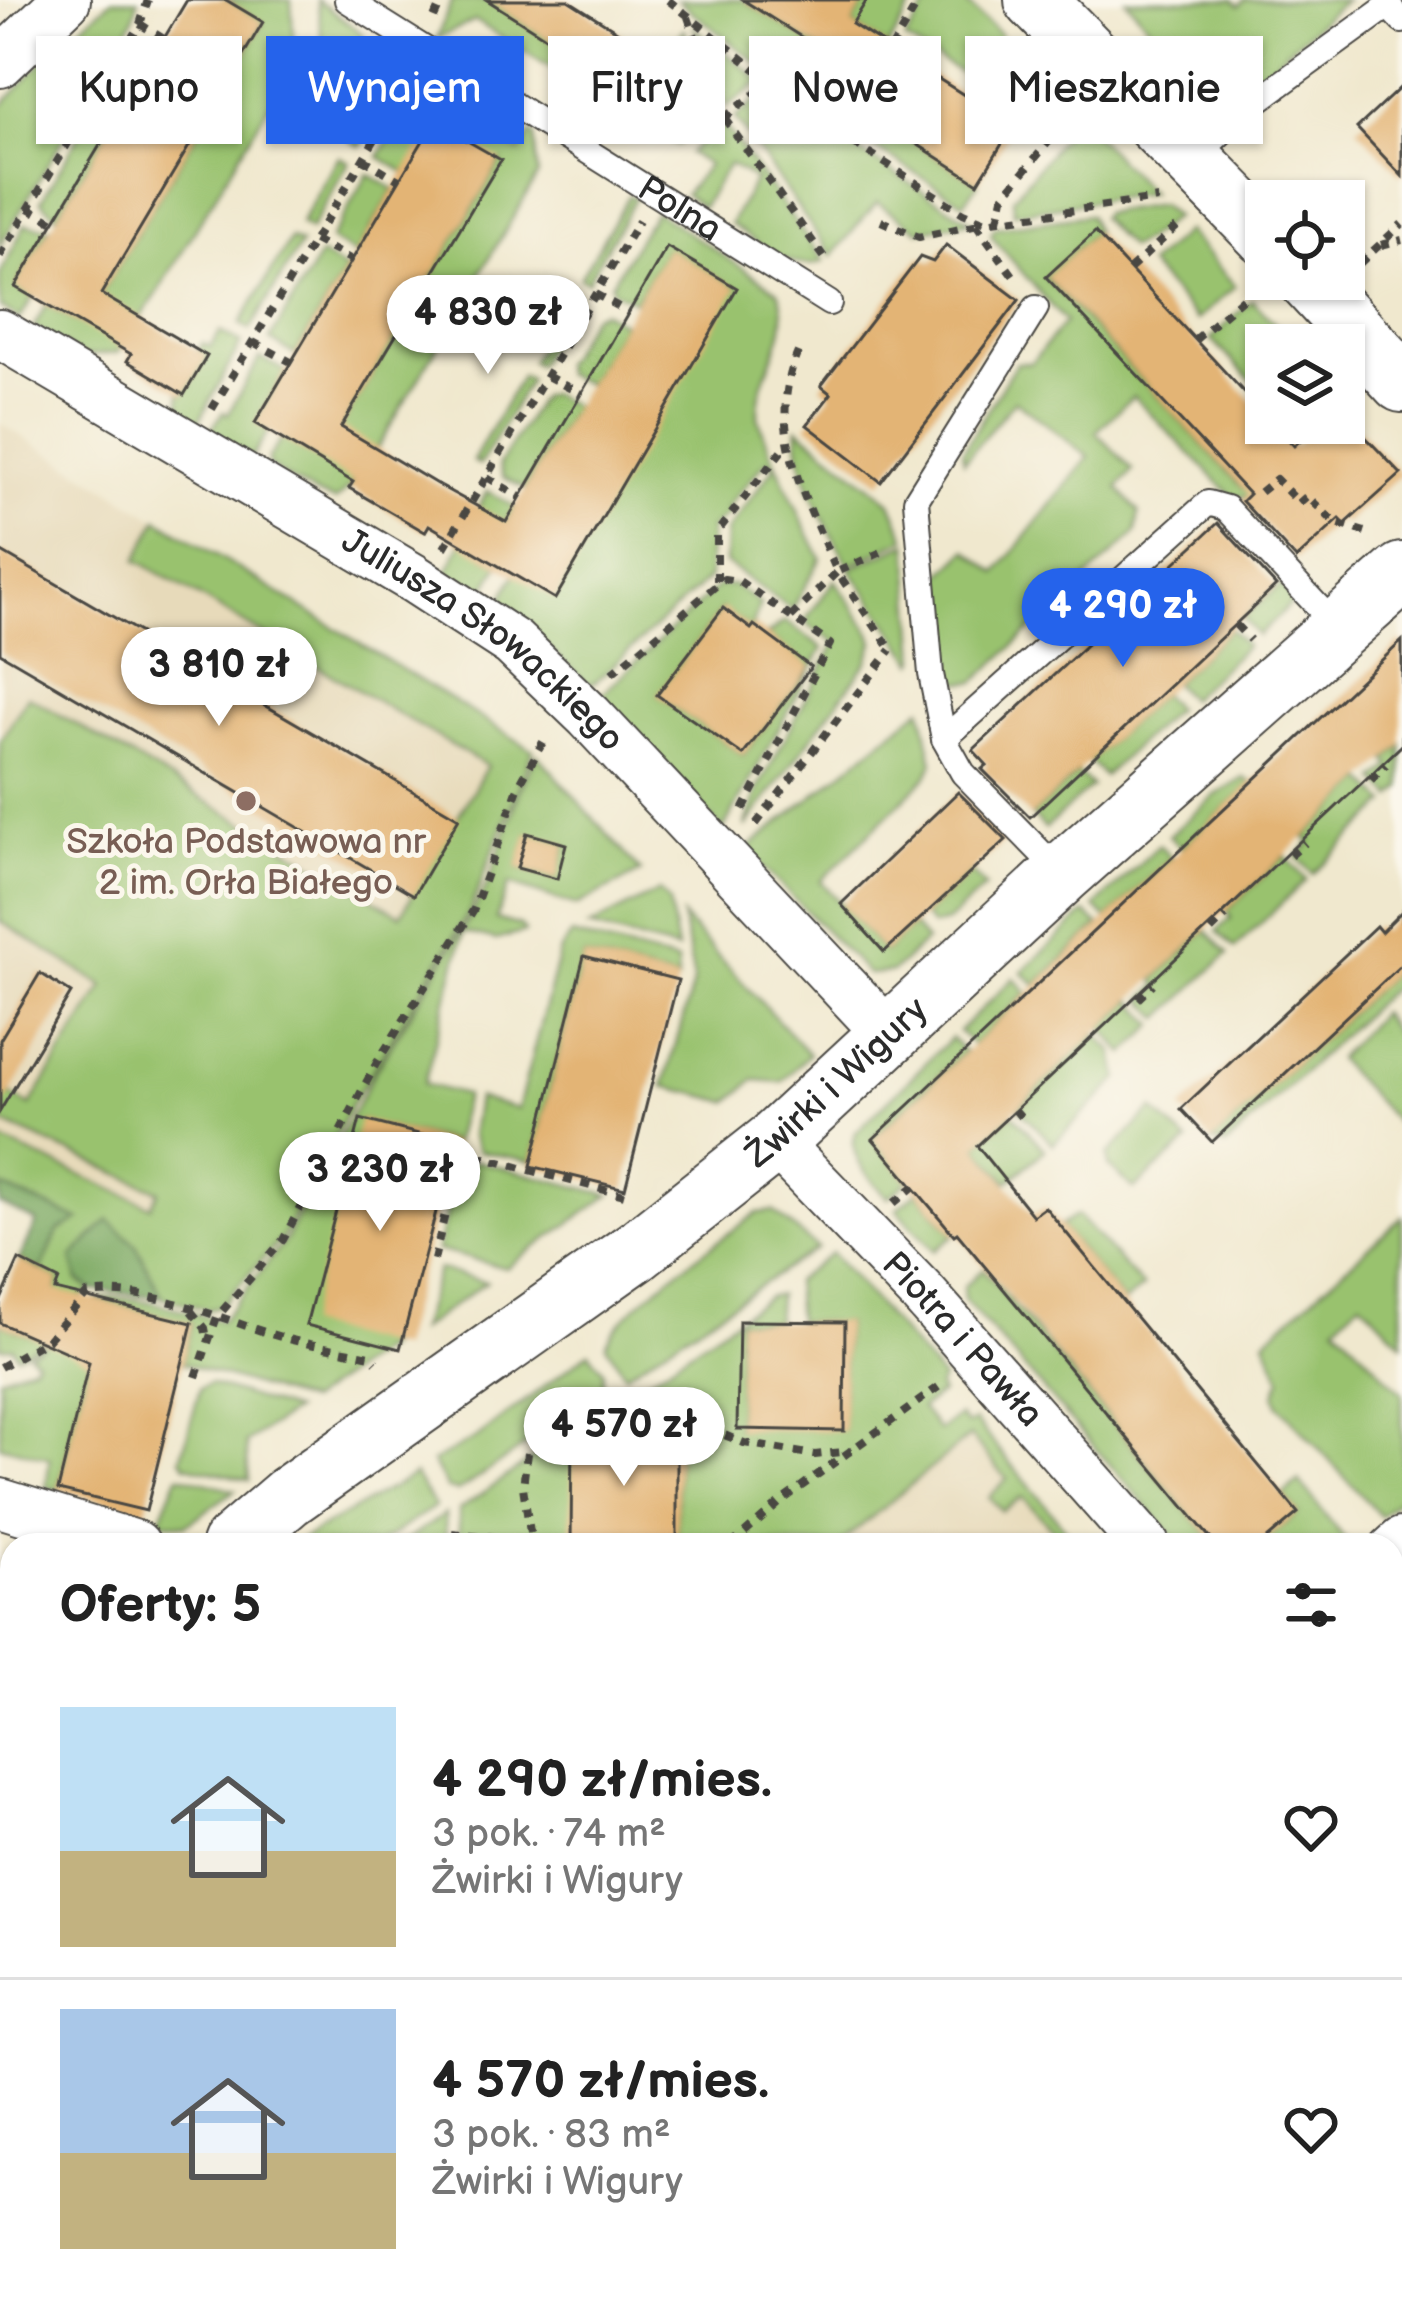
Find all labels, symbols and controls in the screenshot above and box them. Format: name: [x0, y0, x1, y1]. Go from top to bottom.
chip: Kupno: [36, 36, 242, 144]
chip: Wynajem: [266, 36, 524, 144]
chip: Filtry: [548, 36, 725, 144]
chip: Nowe: [749, 36, 941, 144]
chip: Mieszkanie: [965, 36, 1263, 144]
street label: Polna: [630, 167, 729, 251]
map controls: [1245, 180, 1365, 444]
button: locate: [1245, 180, 1365, 300]
pin: 4 830 zł: [364, 275, 612, 377]
text: 4 830 zł: [414, 290, 562, 337]
button: layers: [1245, 324, 1365, 444]
street label: Juliusza Słowackiego: [334, 519, 633, 761]
pin: 4 290 zł: [999, 568, 1247, 670]
text: 4 290 zł: [1049, 583, 1197, 630]
pin: 3 810 zł: [95, 627, 343, 729]
text: 3 810 zł: [148, 642, 290, 689]
marker: Szkoła Podstawowa nr 2 im. Orła Białego: [233, 788, 259, 814]
place label: Szkoła Podstawowa nr 2 im. Orła Białego: [66, 821, 427, 905]
street label: Żwirki i Wigury: [737, 988, 937, 1178]
pin: 3 230 zł: [256, 1132, 504, 1234]
text: 3 230 zł: [306, 1147, 454, 1194]
street label: Piotra i Pawła: [873, 1243, 1052, 1436]
pin: 4 570 zł: [500, 1387, 748, 1489]
text: 4 570 zł: [551, 1402, 697, 1449]
icon: filters: [1278, 1572, 1344, 1638]
text: Oferty: 5: [60, 1575, 261, 1636]
text: 4 290 zł/mies.: [432, 1750, 772, 1811]
icon: home: [156, 1755, 300, 1899]
icon: heart: [1278, 1794, 1344, 1860]
text: 3 pok. · 74 m²: [432, 1811, 666, 1858]
text: Żwirki i Wigury: [432, 1858, 683, 1905]
text: 4 570 zł/mies.: [432, 2051, 769, 2112]
icon: home: [156, 2057, 300, 2201]
icon: heart: [1278, 2096, 1344, 2162]
text: 3 pok. · 83 m²: [432, 2112, 671, 2159]
text: Żwirki i Wigury: [432, 2159, 683, 2206]

